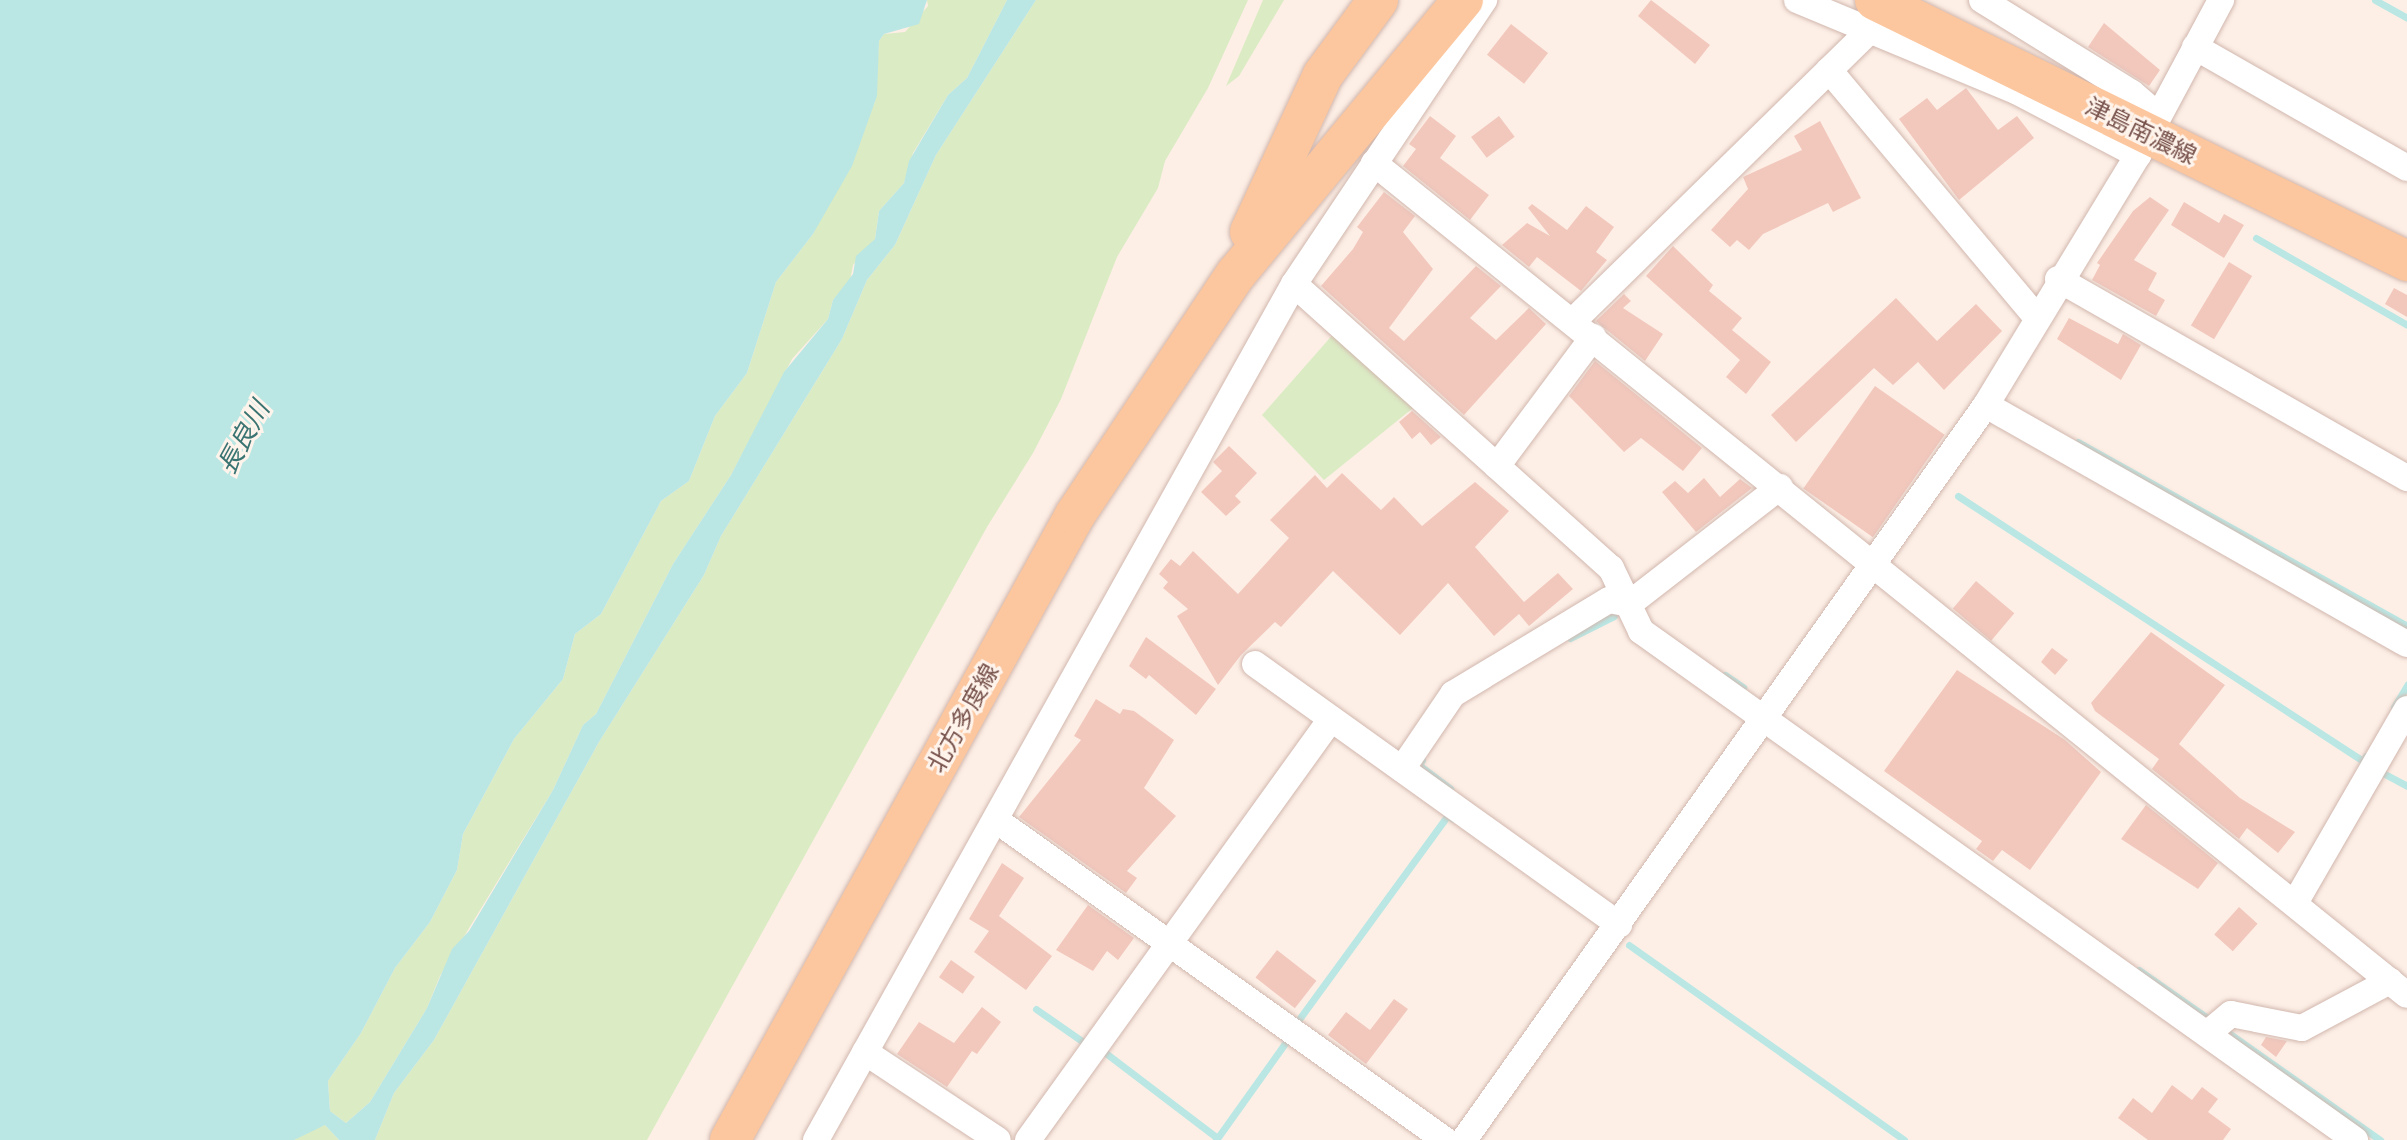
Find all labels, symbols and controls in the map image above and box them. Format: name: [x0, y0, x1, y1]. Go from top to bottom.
street label: 津島南濃線: [2081, 92, 2201, 170]
water label: 長良川: [211, 396, 277, 480]
street label: 北方多度線: [921, 659, 1005, 777]

